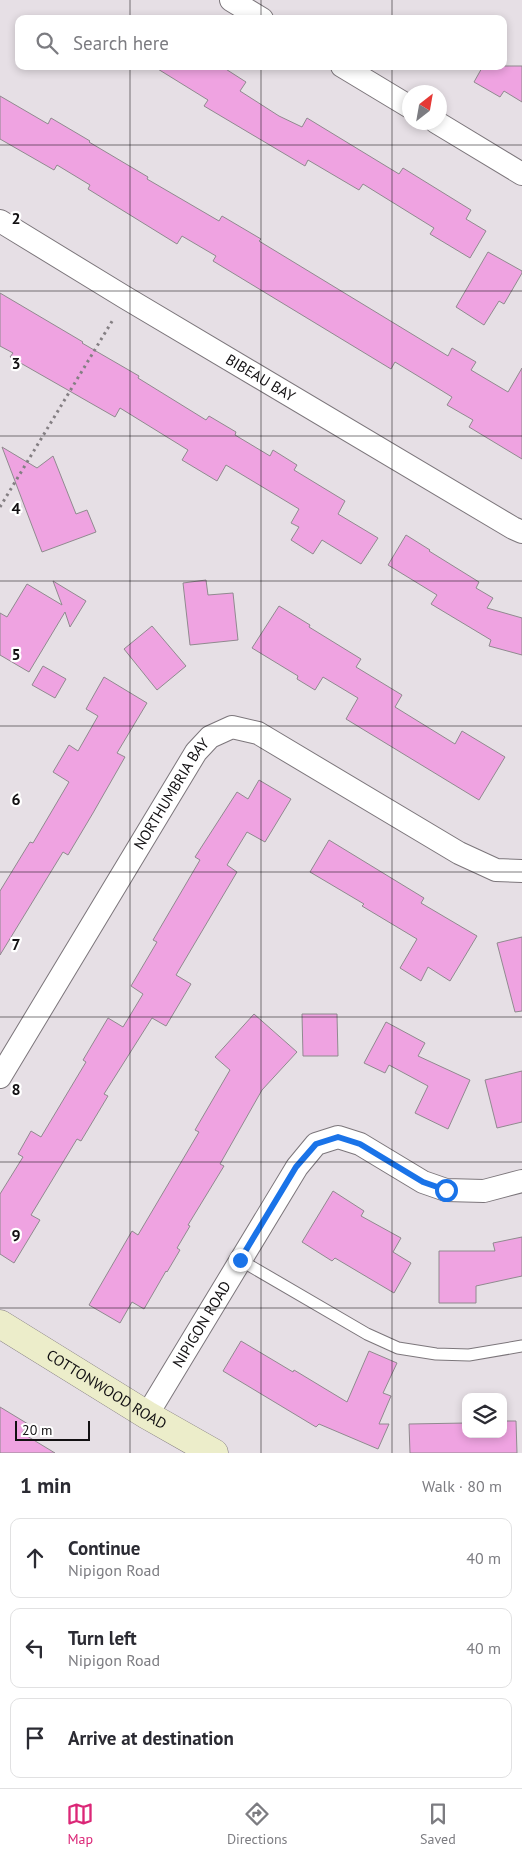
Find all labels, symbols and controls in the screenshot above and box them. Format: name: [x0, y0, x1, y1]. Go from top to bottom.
search box: [15, 15, 507, 70]
icon: search: [33, 29, 61, 57]
text: Search here: [73, 31, 169, 55]
north arrow: [402, 85, 447, 130]
text: 2: [11, 208, 21, 228]
street label: BIBEAU BAY: [223, 349, 299, 406]
text: 3: [11, 353, 21, 373]
text: 4: [11, 498, 21, 518]
text: 5: [11, 644, 21, 664]
street label: NORTHUMBRIA BAY: [129, 734, 213, 853]
text: 6: [11, 789, 21, 809]
text: 7: [11, 934, 21, 954]
text: 8: [11, 1079, 21, 1099]
route start: [435, 1179, 458, 1202]
text: 9: [11, 1225, 21, 1245]
route end: [229, 1249, 252, 1272]
street label: NIPIGON ROAD: [168, 1277, 235, 1371]
street label: COTTONWOOD ROAD: [43, 1345, 170, 1433]
map controls: [462, 1393, 507, 1438]
button: layers: [462, 1393, 507, 1438]
scale bar: [15, 1418, 90, 1441]
text: 20 m: [22, 1421, 52, 1439]
text: 1 min: [20, 1472, 71, 1499]
text: Walk · 80 m: [422, 1476, 502, 1496]
text: Continue: [68, 1536, 140, 1560]
icon: ahead: [21, 1544, 49, 1572]
text: 40 m: [466, 1548, 501, 1568]
text: Nipigon Road: [68, 1560, 160, 1580]
text: Turn left: [68, 1626, 137, 1650]
icon: left: [21, 1634, 49, 1662]
text: 40 m: [466, 1638, 501, 1658]
text: Nipigon Road: [68, 1650, 160, 1670]
icon: arrive: [21, 1724, 49, 1752]
text: Arrive at destination: [68, 1726, 234, 1750]
tab: Map: [66, 1800, 94, 1848]
tab: Directions: [227, 1800, 287, 1848]
tab: Saved: [420, 1800, 456, 1848]

